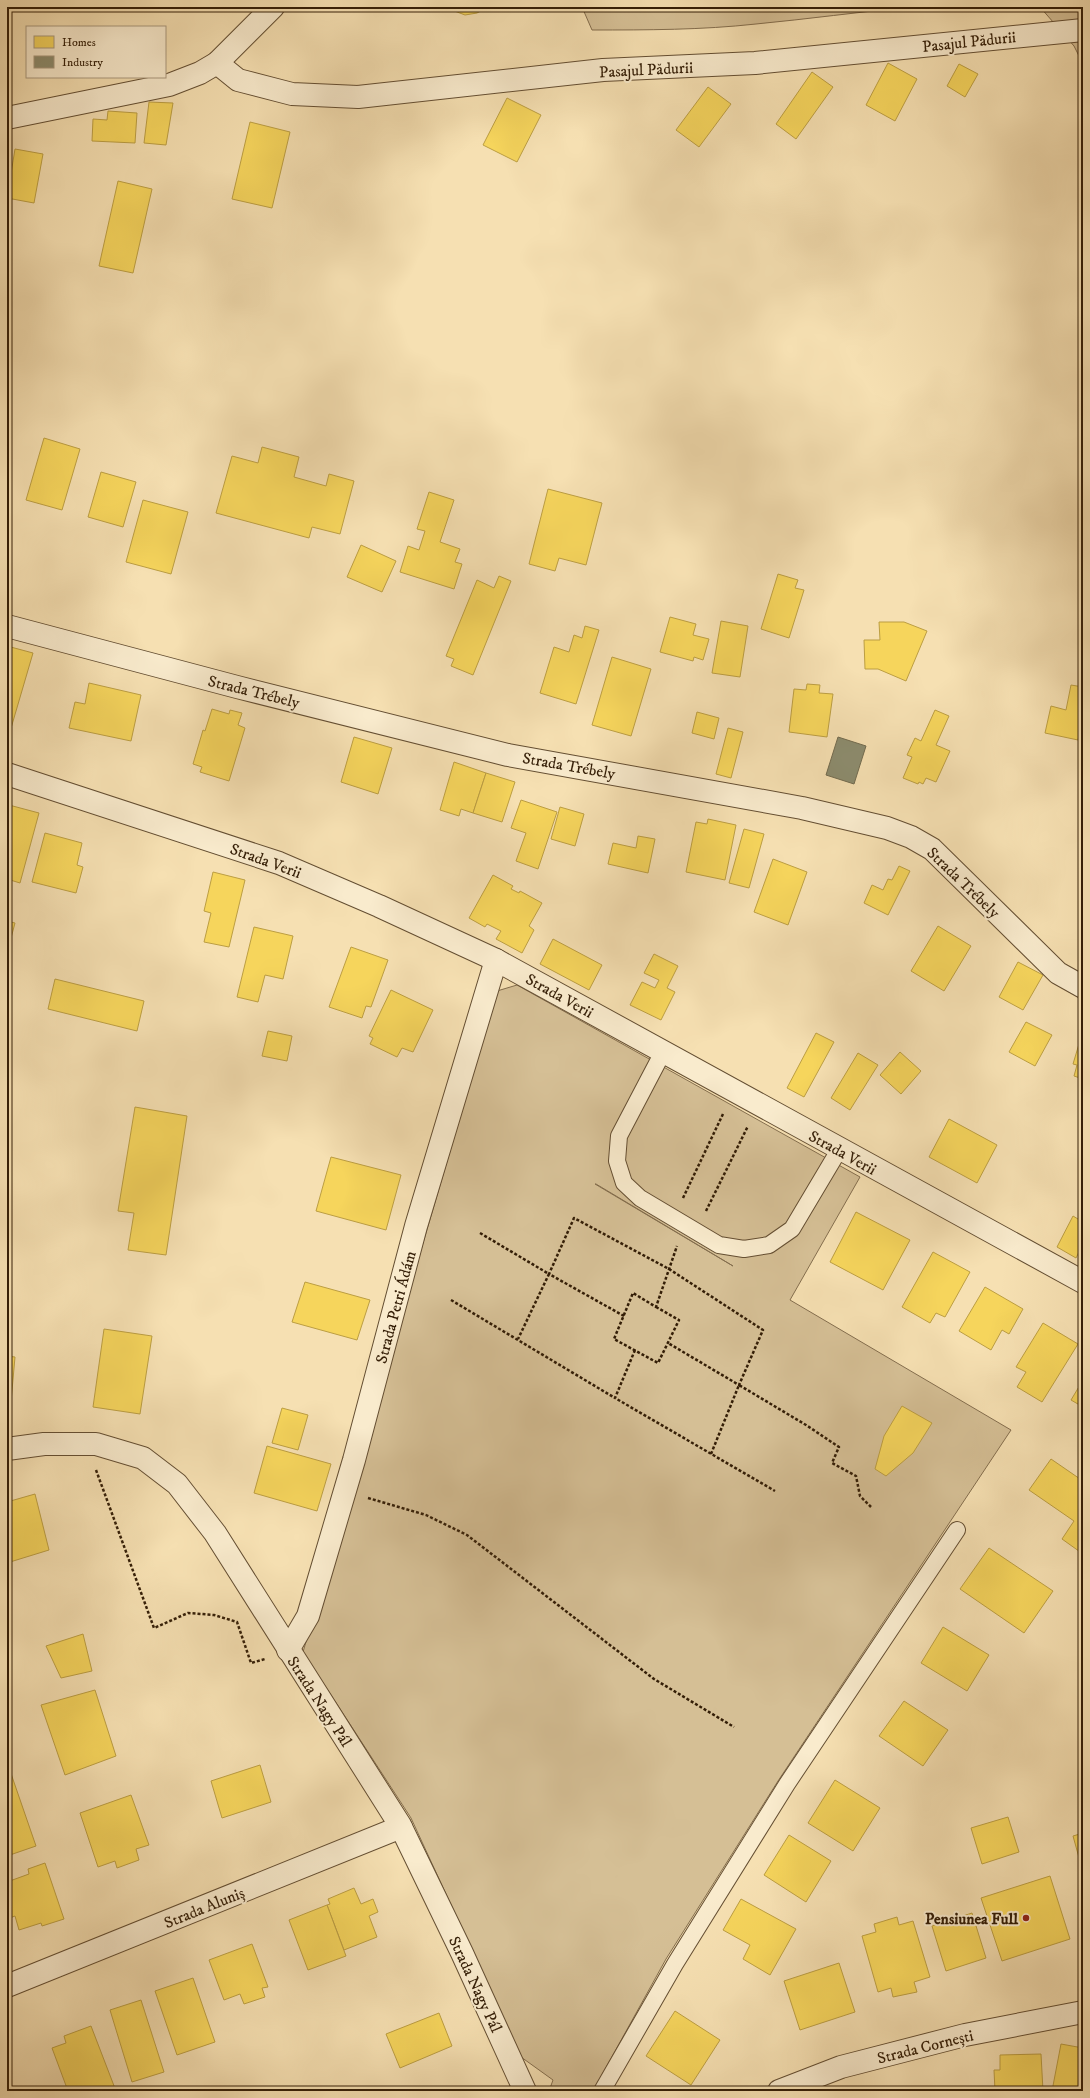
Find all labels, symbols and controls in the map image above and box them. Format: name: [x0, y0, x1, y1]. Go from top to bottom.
legend: [26, 26, 166, 78]
street label: Pasajul Pădurii: [921, 27, 1017, 57]
text: Homes: [62, 35, 96, 50]
text: Industry: [62, 55, 103, 70]
street label: Pasajul Pădurii: [599, 58, 694, 82]
street label: Strada Trébely: [206, 671, 302, 713]
street label: Strada Trébely: [521, 748, 617, 784]
street label: Strada Verii: [227, 839, 304, 883]
street label: Strada Trébely: [923, 843, 1004, 923]
street label: Strada Verii: [522, 969, 597, 1023]
street label: Strada Verii: [805, 1126, 880, 1180]
street label: Strada Petri Ádám: [371, 1249, 421, 1366]
street label: Strada Nagy Pál: [282, 1653, 356, 1751]
street label: Strada Aluniș: [161, 1883, 248, 1933]
place label: Pensiunea Full: [925, 1909, 1019, 1929]
marker: Pensiunea Full: [1021, 1913, 1031, 1923]
street label: Strada Nagy Pál: [444, 1933, 506, 2036]
street label: Strada Cornești: [875, 2025, 975, 2069]

